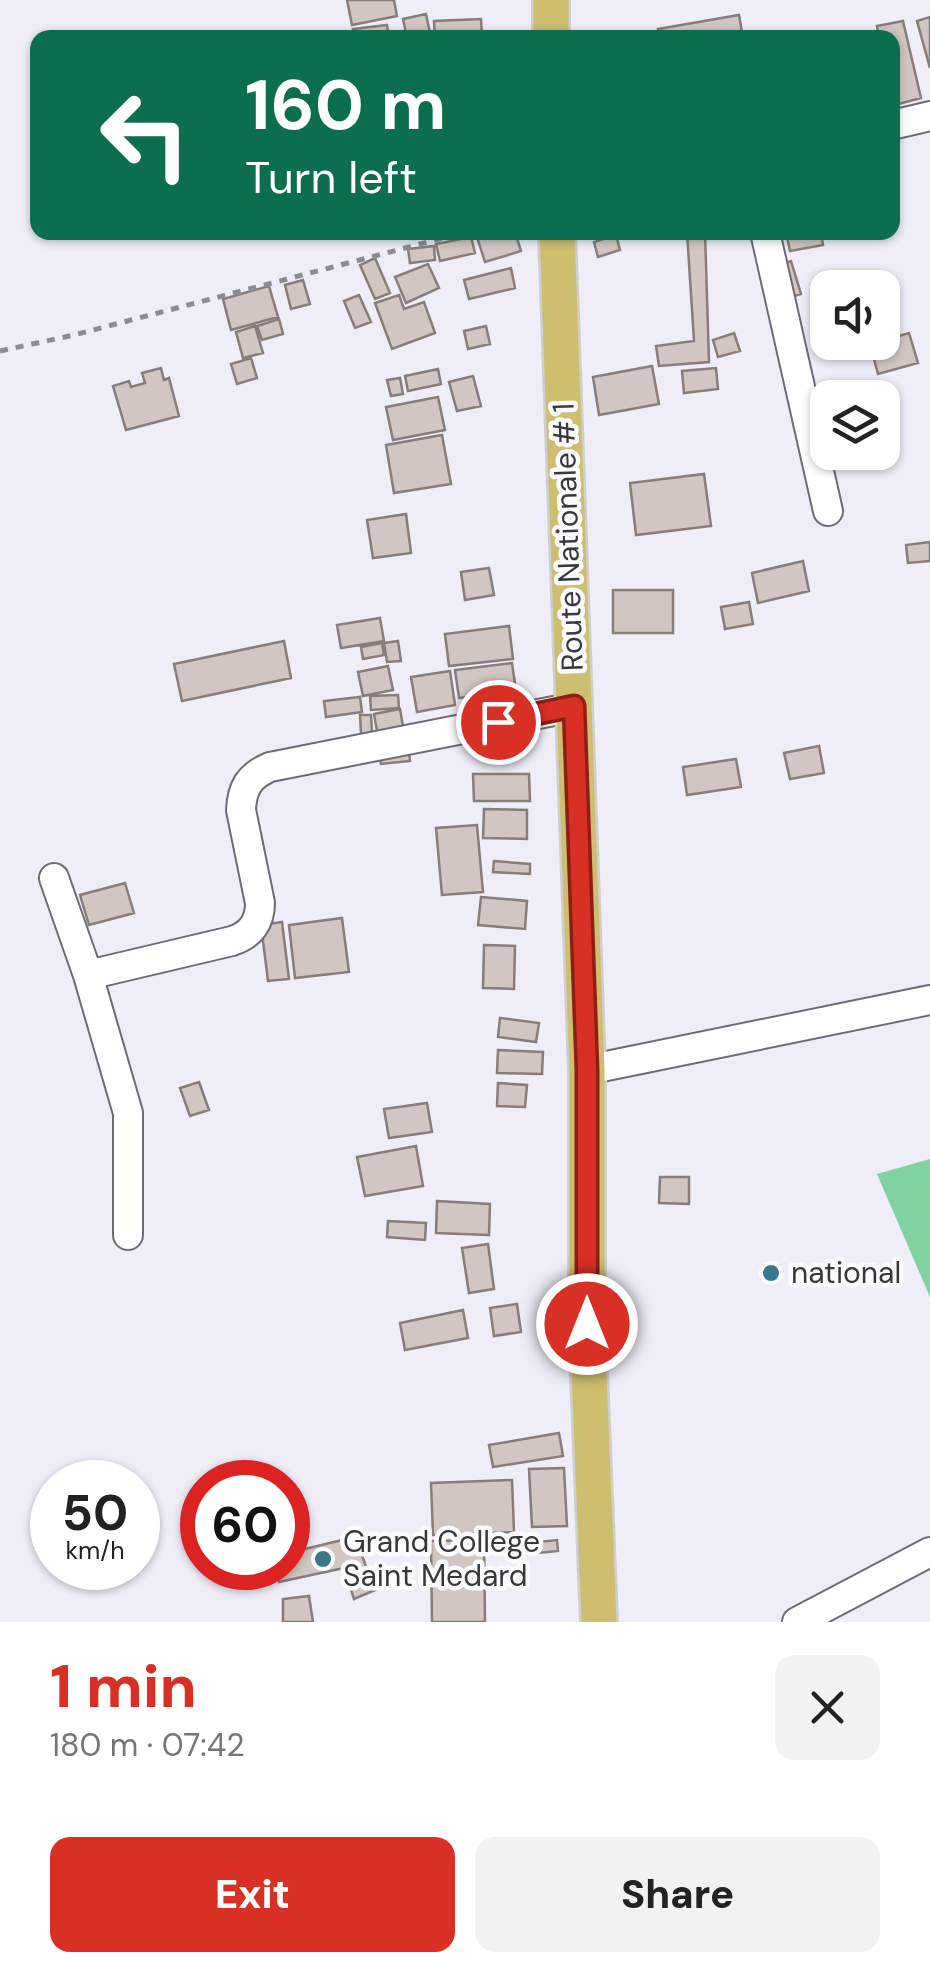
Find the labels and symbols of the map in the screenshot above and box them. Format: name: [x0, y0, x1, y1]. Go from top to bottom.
street label: Route Nationale # 1: [543, 402, 592, 672]
pin: [456, 680, 541, 765]
place label: national: [791, 1253, 901, 1292]
marker: national: [760, 1262, 782, 1284]
position arrow: [535, 1272, 639, 1376]
speed limit sign: 60: [180, 1460, 310, 1590]
place label: Grand College Saint Medard: [343, 1522, 540, 1595]
marker: Grand College Saint Medard: [312, 1548, 334, 1570]

